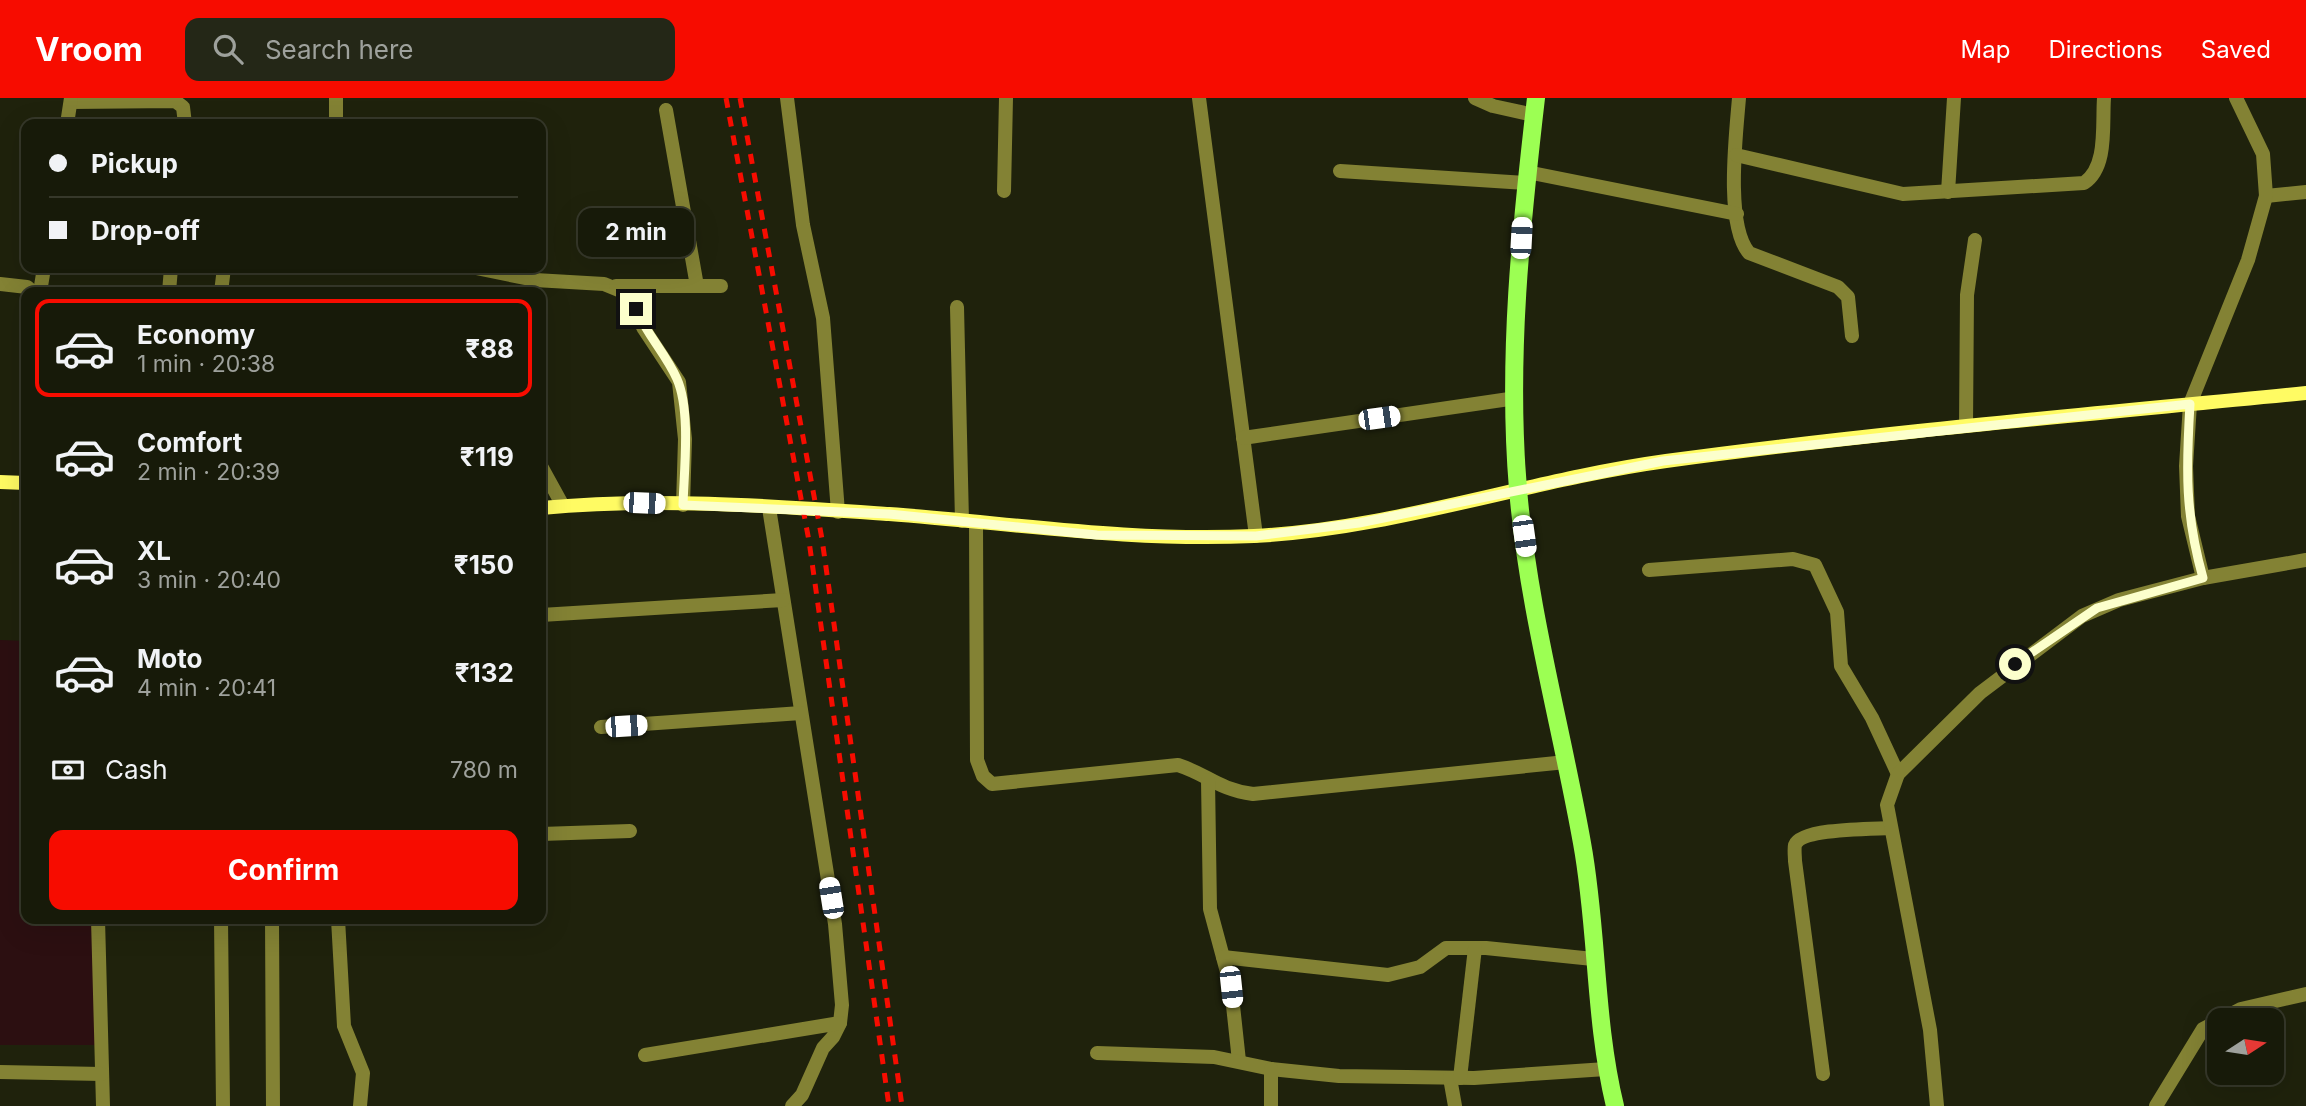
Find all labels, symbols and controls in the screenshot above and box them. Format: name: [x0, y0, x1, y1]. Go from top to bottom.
search box: [185, 18, 675, 81]
text: Vroom: [35, 29, 143, 69]
icon: search: [209, 30, 247, 68]
text: Search here: [265, 34, 414, 65]
text: Map: [1961, 35, 2010, 64]
text: Directions: [2048, 35, 2163, 64]
text: Saved: [2201, 35, 2271, 64]
text: Pickup: [91, 148, 178, 179]
callout: 2 min: [578, 208, 694, 256]
text: Drop-off: [91, 215, 200, 246]
car: [1510, 216, 1533, 260]
text: 2 min: [605, 218, 667, 246]
route end: [620, 293, 652, 325]
icon: car: [53, 317, 116, 380]
text: Economy: [137, 319, 255, 350]
text: ₹88: [465, 333, 514, 364]
text: 1 min · 20:38: [137, 350, 275, 378]
car: [1357, 405, 1402, 431]
icon: car: [53, 425, 116, 488]
text: Comfort: [137, 427, 242, 458]
text: ₹119: [460, 441, 514, 472]
text: 2 min · 20:39: [137, 458, 280, 486]
car: [623, 492, 666, 514]
car: [1511, 514, 1538, 558]
icon: car: [53, 533, 116, 596]
text: XL: [137, 535, 171, 566]
text: ₹150: [454, 549, 514, 580]
text: 3 min · 20:40: [137, 566, 281, 594]
icon: car: [53, 641, 116, 704]
text: Moto: [137, 643, 202, 674]
route start: [1999, 648, 2031, 680]
text: ₹132: [455, 657, 514, 688]
text: 4 min · 20:41: [137, 674, 276, 702]
car: [605, 714, 648, 738]
icon: cash: [49, 751, 87, 789]
text: Cash: [105, 754, 168, 785]
text: 780 m: [450, 756, 518, 784]
button: Confirm: [49, 830, 518, 910]
car: [818, 876, 845, 920]
car: [1219, 965, 1244, 1009]
north arrow: [2207, 1008, 2284, 1085]
map controls: [2207, 1008, 2284, 1085]

